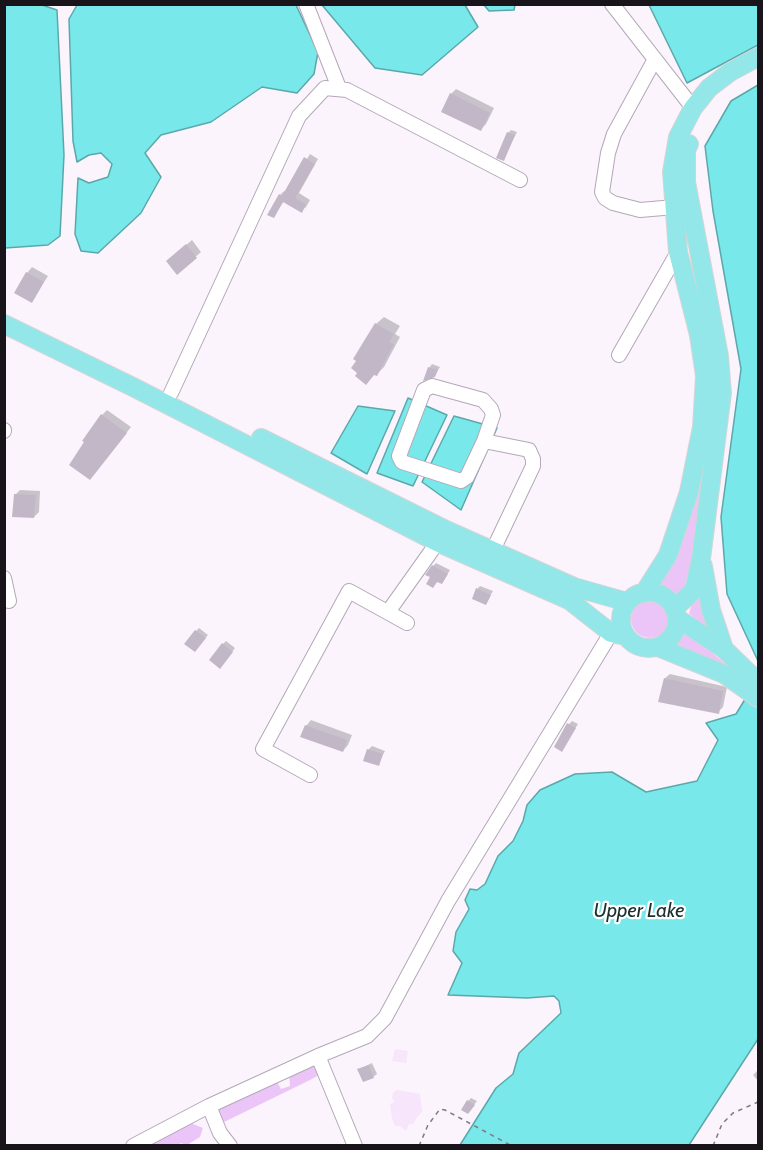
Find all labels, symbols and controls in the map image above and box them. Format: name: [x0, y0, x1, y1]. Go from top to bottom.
water label: Upper Lake: [594, 899, 684, 923]

